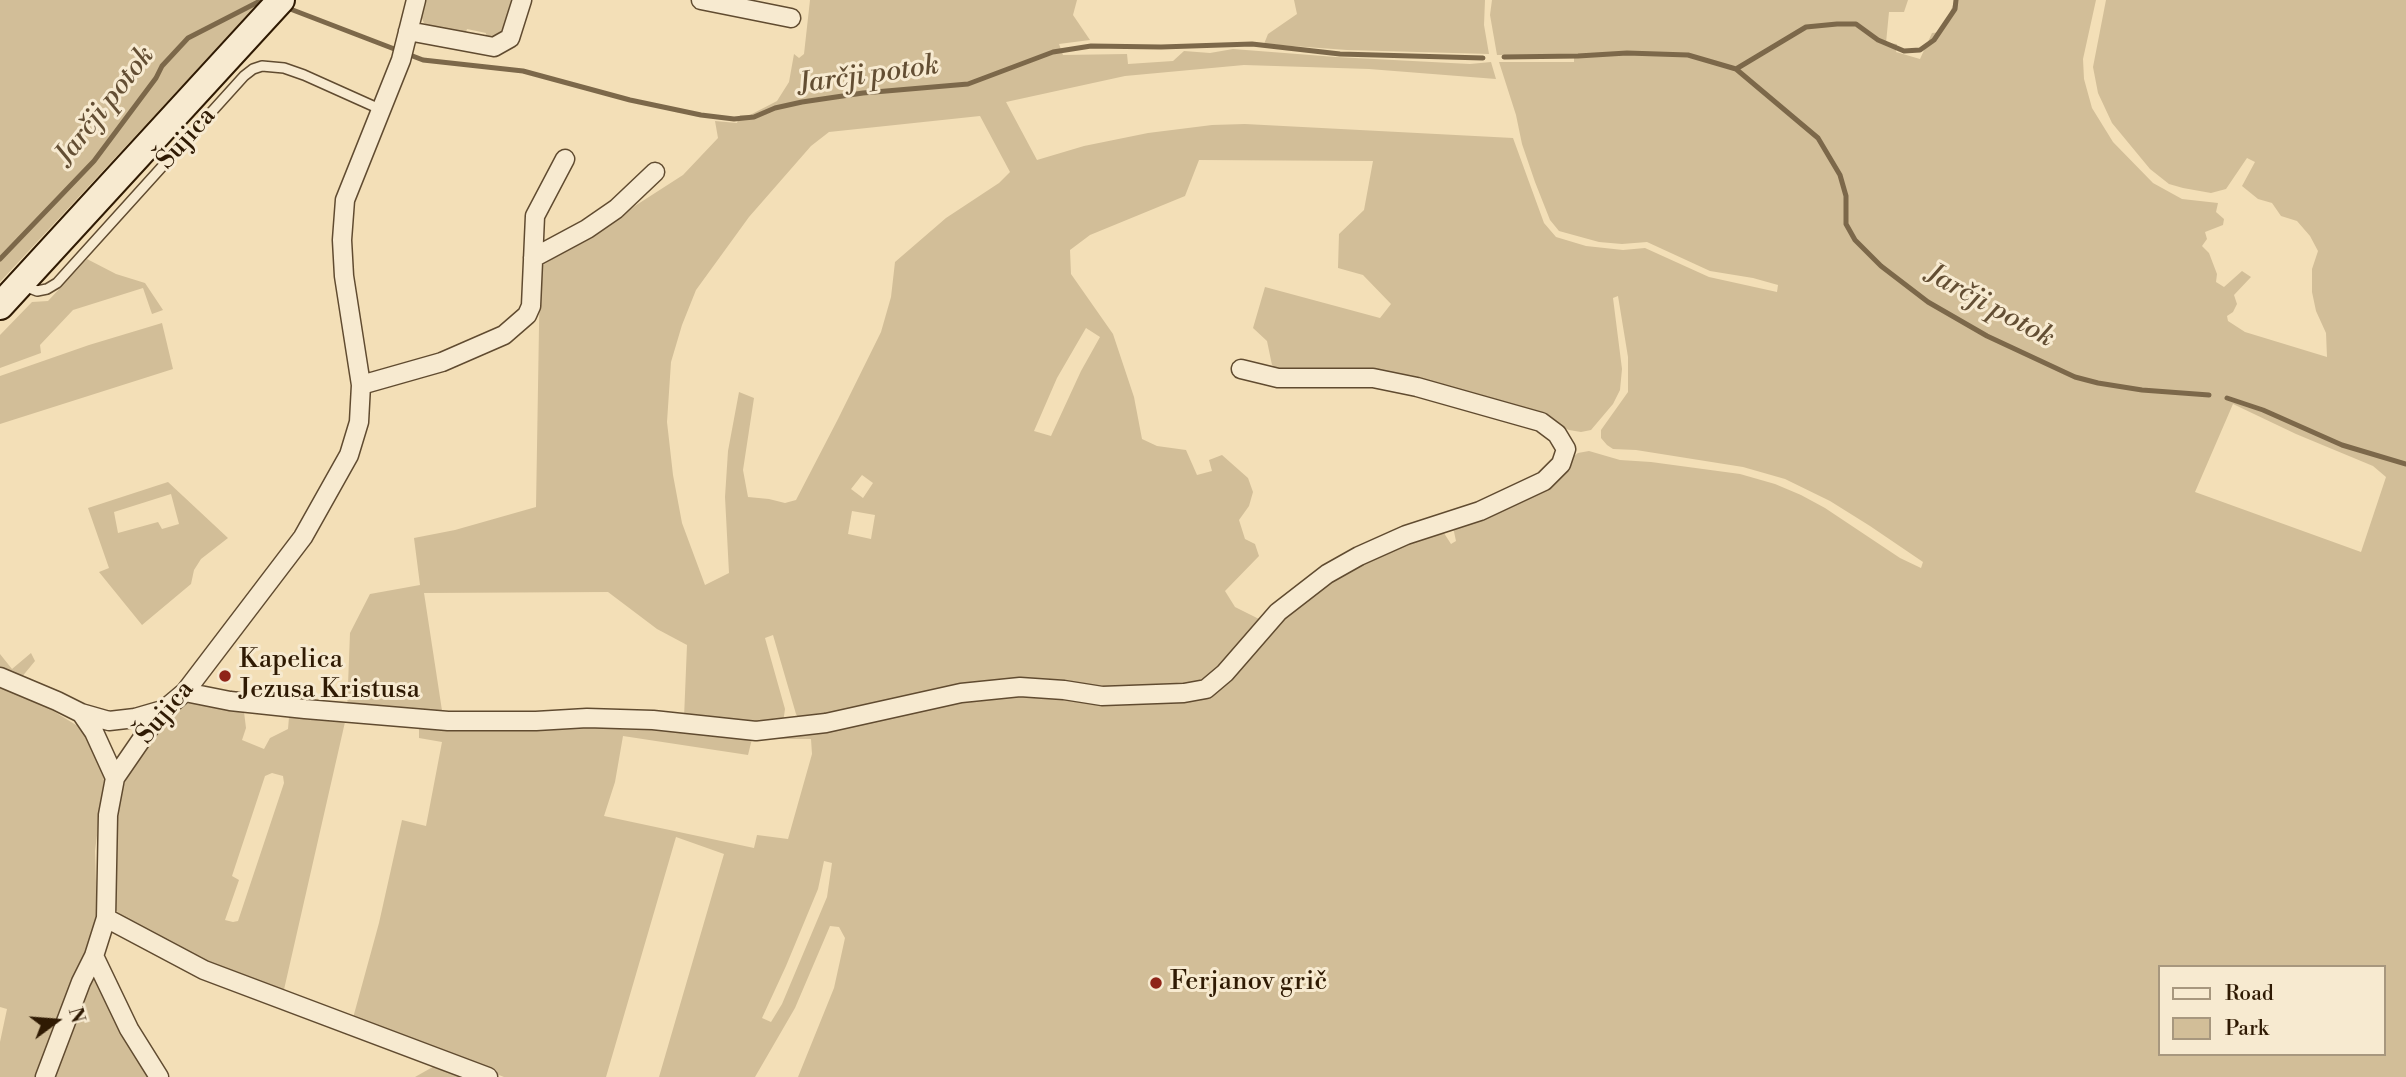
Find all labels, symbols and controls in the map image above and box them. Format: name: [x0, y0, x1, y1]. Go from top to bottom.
water label: Jarčji potok: [49, 40, 163, 172]
water label: Jarčji potok: [797, 50, 941, 102]
street label: Šujica: [151, 101, 223, 177]
water label: Jarčji potok: [1920, 258, 2060, 356]
place label: Kapelica Jezusa Kristusa: [239, 645, 420, 706]
marker: Kapelica Jezusa Kristusa: [217, 668, 233, 684]
street label: Šujica: [131, 675, 201, 751]
legend: [2158, 965, 2385, 1056]
place label: Ferjanov grič: [1170, 967, 1327, 999]
marker: Ferjanov grič: [1148, 975, 1164, 991]
text: Road: [2225, 981, 2274, 1007]
north arrow: [21, 986, 91, 1056]
text: N: [63, 1005, 90, 1026]
text: Park: [2225, 1016, 2269, 1042]

